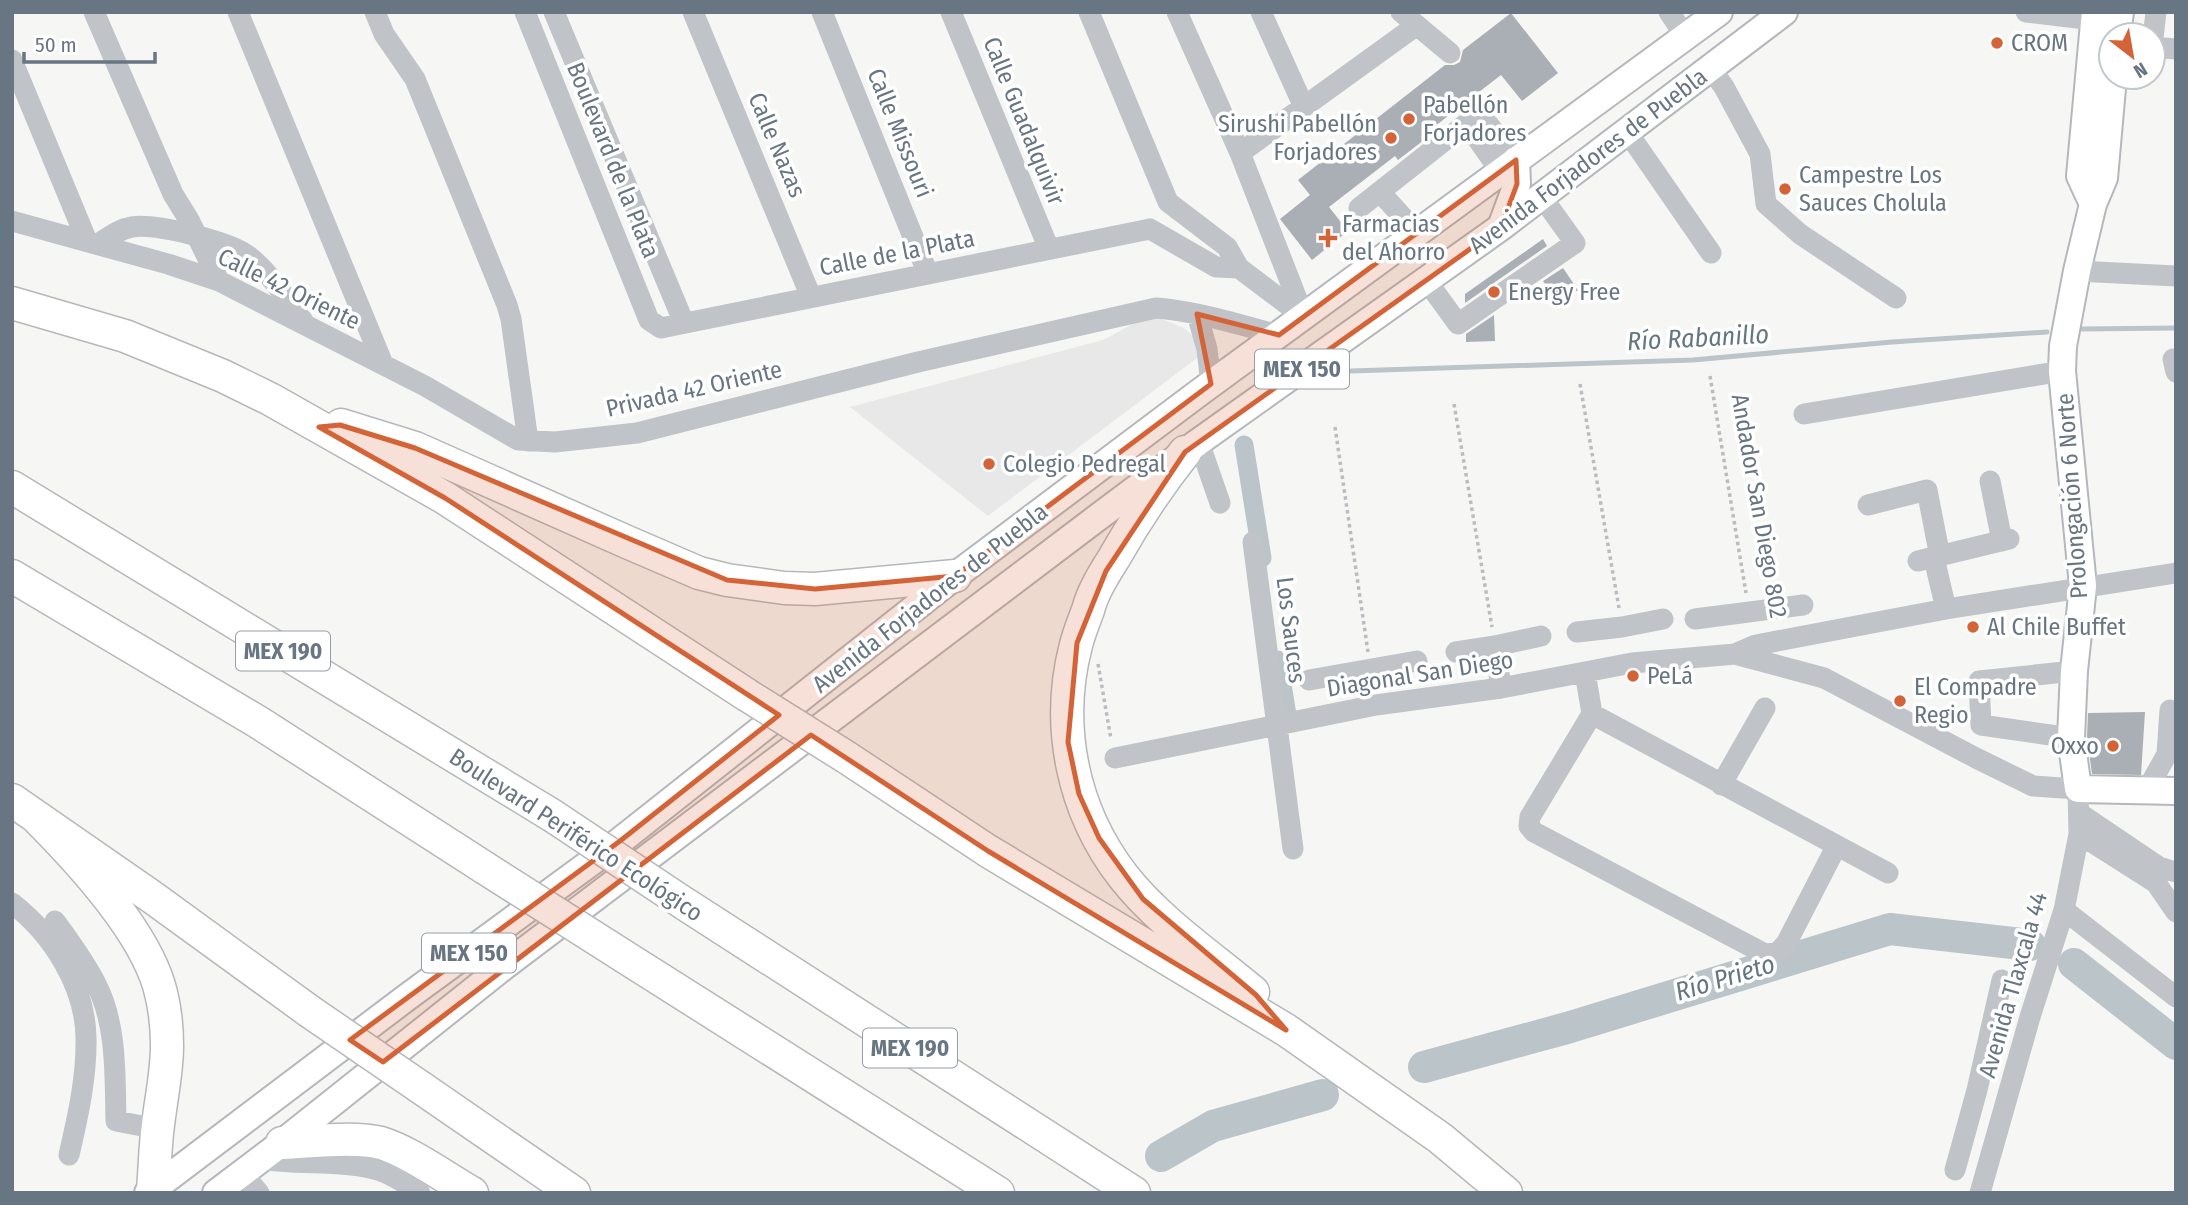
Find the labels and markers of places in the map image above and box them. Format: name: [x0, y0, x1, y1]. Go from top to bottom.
place label: CROM: [2011, 29, 2068, 57]
marker: CROM: [1989, 35, 2005, 51]
place label: Pabellón Forjadores: [1423, 91, 1527, 147]
place label: Sirushi Pabellón Forjadores: [1218, 110, 1377, 166]
marker: Pabellón Forjadores: [1401, 111, 1417, 127]
marker: Sirushi Pabellón Forjadores: [1383, 130, 1399, 146]
place label: Campestre Los Sauces Cholula: [1799, 161, 1947, 217]
marker: Campestre Los Sauces Cholula: [1777, 181, 1793, 197]
place label: Farmacias del Ahorro: [1342, 210, 1445, 266]
marker: Farmacias del Ahorro: [1320, 230, 1336, 246]
place label: Energy Free: [1508, 278, 1620, 306]
marker: Energy Free: [1486, 284, 1502, 300]
place label: Colegio Pedregal: [1003, 450, 1166, 478]
marker: Colegio Pedregal: [981, 456, 997, 472]
place label: Al Chile Buffet: [1987, 613, 2126, 641]
marker: Al Chile Buffet: [1965, 619, 1981, 635]
place label: PeLá: [1647, 662, 1693, 690]
marker: PeLá: [1625, 668, 1641, 684]
place label: El Compadre Regio: [1914, 673, 2037, 729]
marker: El Compadre Regio: [1892, 693, 1908, 709]
place label: Oxxo: [2051, 732, 2099, 760]
marker: Oxxo: [2105, 738, 2121, 754]

